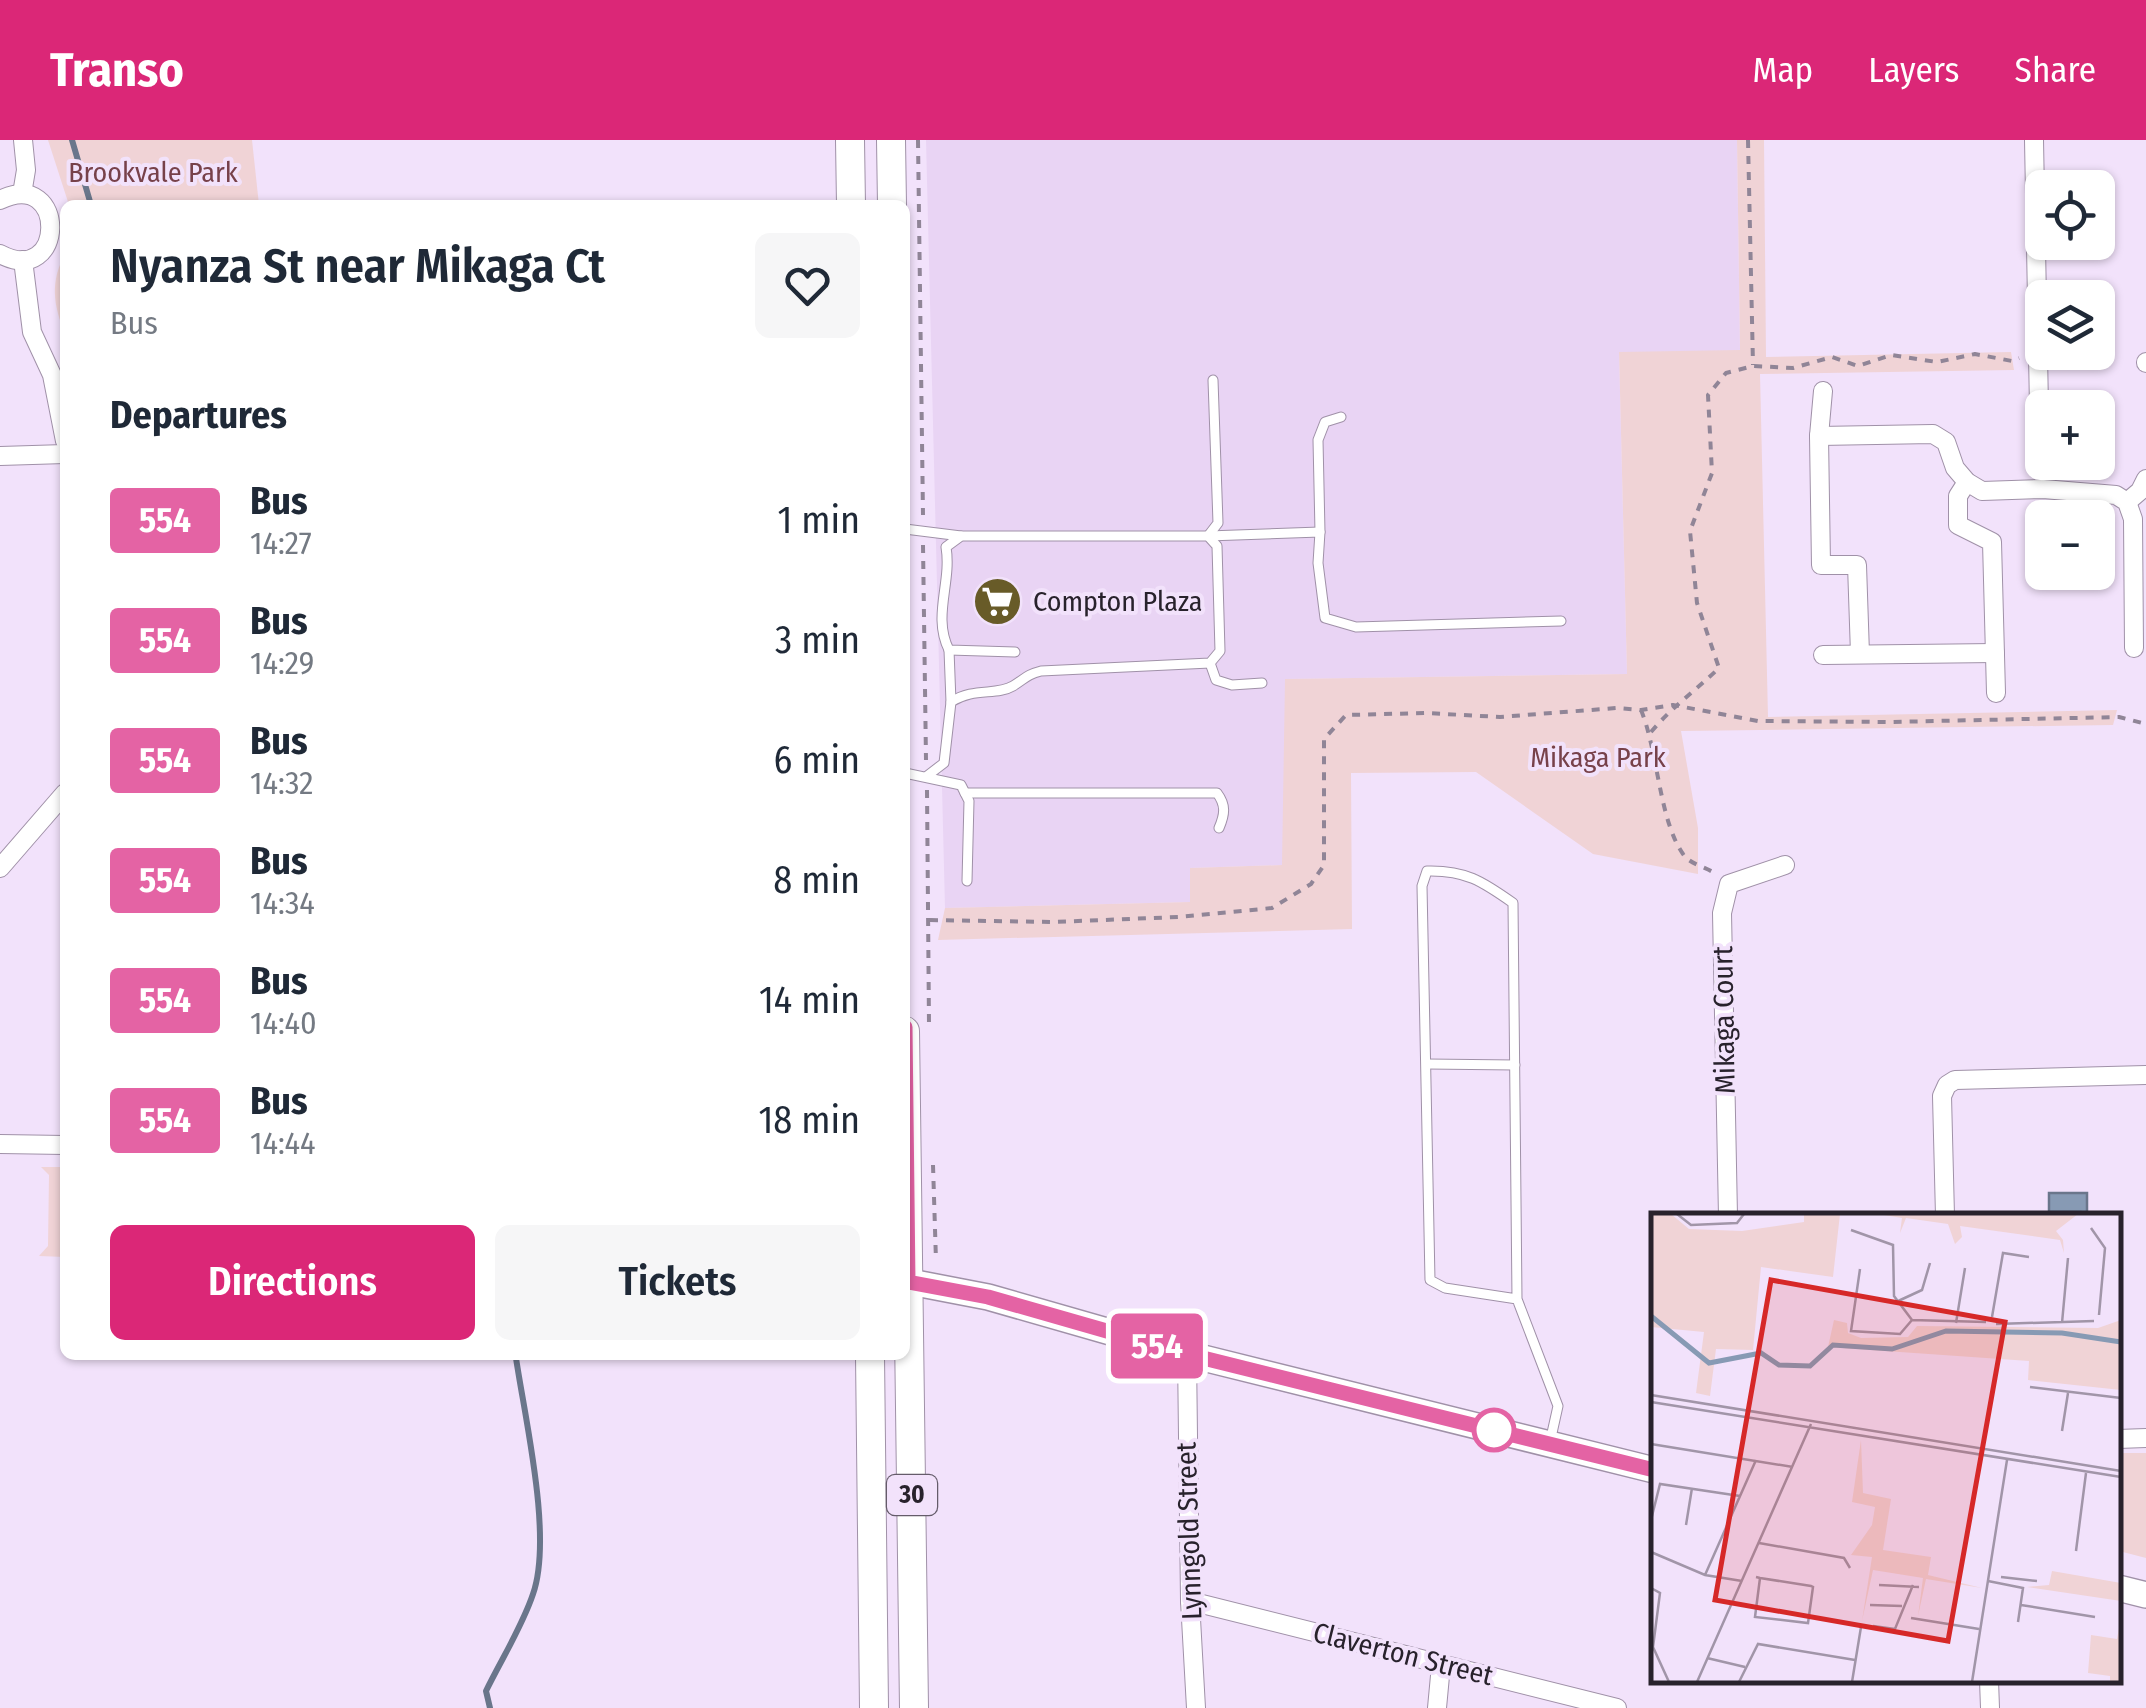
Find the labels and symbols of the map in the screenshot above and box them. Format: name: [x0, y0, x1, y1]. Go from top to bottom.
park label: Brookvale Park: [68, 156, 239, 189]
supermarket icon: Compton Plaza: [972, 575, 1024, 627]
place label: Compton Plaza: [1033, 585, 1202, 618]
park label: Mikaga Park: [1530, 741, 1667, 774]
street label: Mikaga Court: [1706, 945, 1742, 1094]
inset map: [1651, 1213, 2121, 1683]
line badge: 554: [1100, 1314, 1214, 1378]
unlabelled marker: [1473, 1409, 1515, 1451]
street label: Lynngold Street: [1169, 1441, 1209, 1620]
road number: 30: [887, 1475, 937, 1515]
street label: Claverton Street: [1310, 1616, 1497, 1692]

